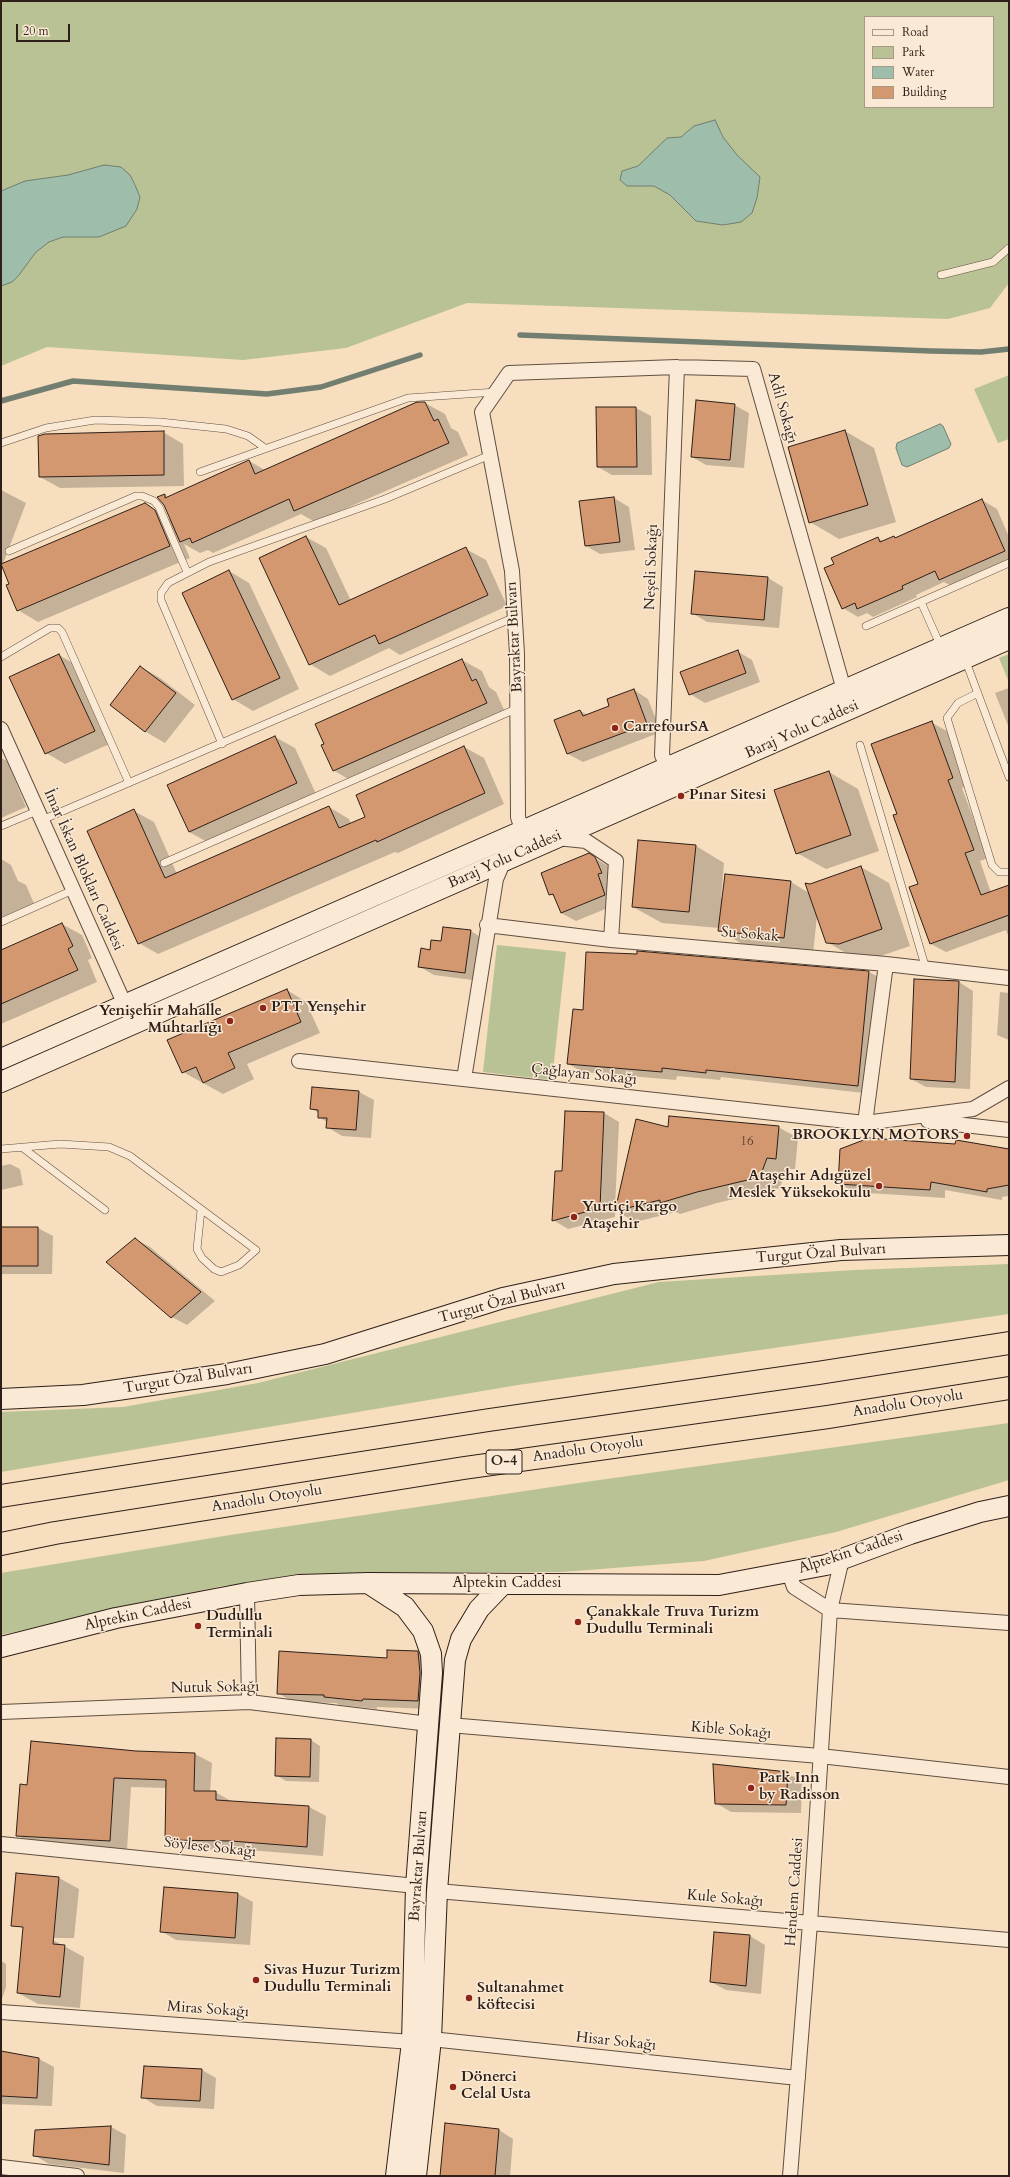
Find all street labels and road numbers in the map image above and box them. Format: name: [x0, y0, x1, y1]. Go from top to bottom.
street label: Adil Sokağı: [763, 370, 801, 446]
street label: Neşeli Sokağı: [642, 524, 662, 610]
street label: Bayraktar Bulvarı: [503, 581, 527, 693]
street label: Baraj Yolu Caddesi: [743, 697, 861, 763]
street label: İmar İskan Blokları Caddesi: [39, 786, 127, 954]
street label: Baraj Yolu Caddesi: [446, 827, 564, 893]
street label: Su Sokak: [720, 924, 780, 946]
street label: Çağlayan Sokağı: [530, 1060, 638, 1090]
street label: Turgut Özal Bulvarı: [755, 1240, 887, 1268]
street label: Turgut Özal Bulvarı: [437, 1276, 567, 1328]
street label: Turgut Özal Bulvarı: [122, 1360, 254, 1398]
street label: Anadolu Otoyolu: [851, 1386, 965, 1422]
street label: Anadolu Otoyolu: [531, 1433, 645, 1467]
road number: O-4: [486, 1450, 522, 1474]
street label: Anadolu Otoyolu: [210, 1481, 324, 1517]
street label: Alptekin Caddesi: [796, 1528, 906, 1578]
street label: Alptekin Caddesi: [453, 1575, 561, 1593]
street label: Alptekin Caddesi: [83, 1595, 193, 1635]
street label: Nutuk Sokağı: [170, 1678, 260, 1698]
street label: Kible Sokağı: [690, 1719, 772, 1743]
street label: Bayraktar Bulvarı: [406, 1810, 432, 1922]
street label: Söylese Sokağı: [163, 1834, 257, 1862]
street label: Hendem Caddesi: [782, 1837, 808, 1947]
street label: Kule Sokağı: [686, 1887, 764, 1911]
street label: Miras Sokağı: [166, 1998, 250, 2022]
street label: Hisar Sokağı: [575, 2029, 657, 2055]

